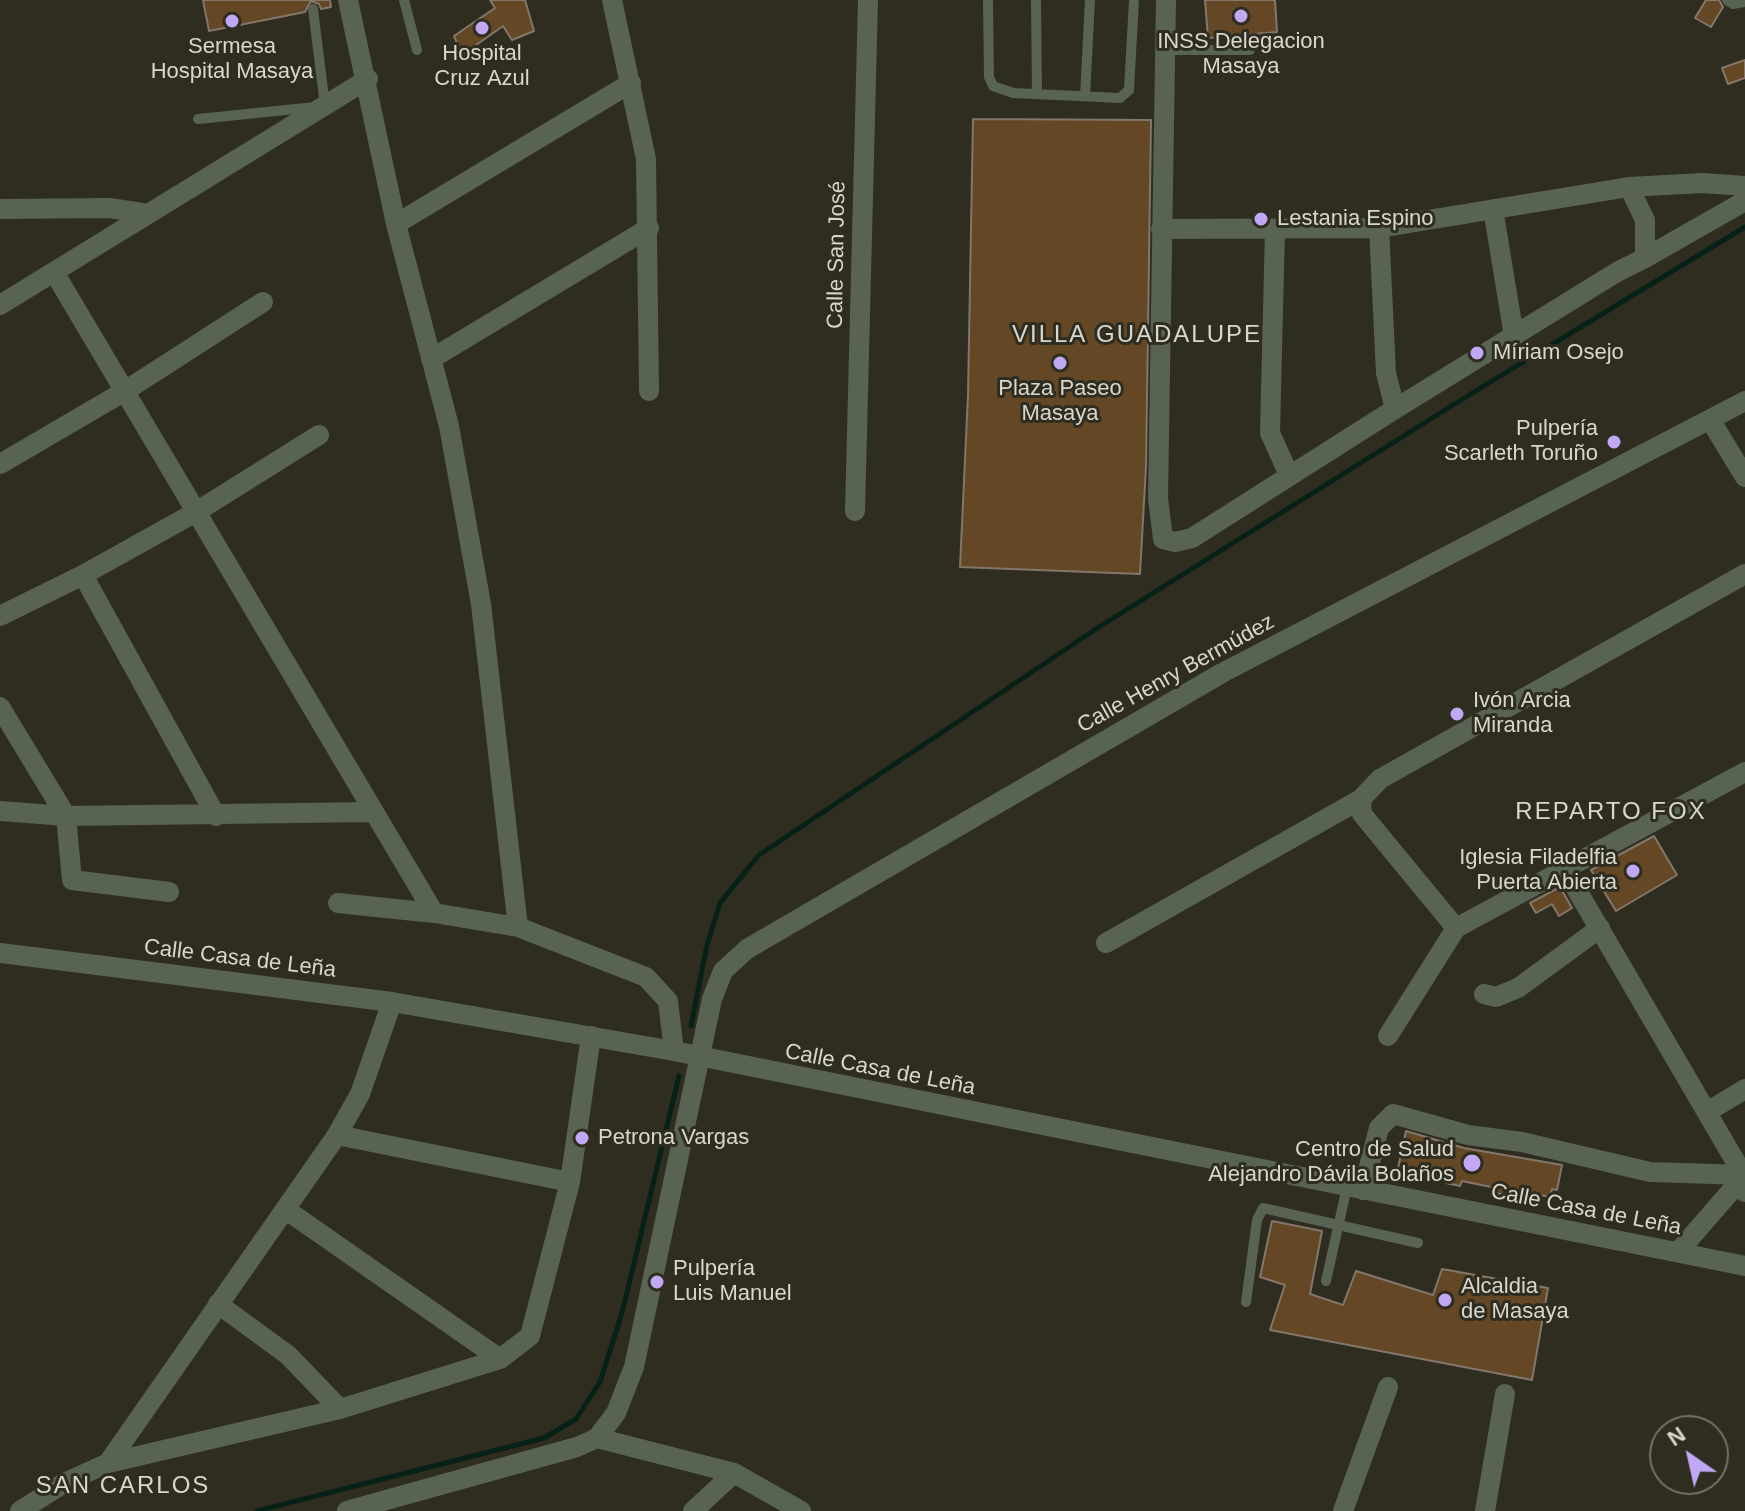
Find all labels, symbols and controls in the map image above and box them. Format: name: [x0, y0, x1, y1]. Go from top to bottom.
marker: INSS Delegacion Masaya: [1232, 7, 1250, 25]
marker: Sermesa Hospital Masaya: [223, 12, 241, 30]
marker: Hospital Cruz Azul: [473, 19, 491, 37]
place label: INSS Delegacion Masaya: [1157, 29, 1325, 80]
place label: Sermesa Hospital Masaya: [151, 34, 313, 86]
place label: Hospital Cruz Azul: [434, 41, 530, 92]
street label: Calle San José: [823, 181, 851, 329]
place label: Lestania Espino: [1277, 206, 1434, 232]
marker: Lestania Espino: [1252, 210, 1270, 228]
district label: VILLA GUADALUPE: [1012, 321, 1262, 349]
place label: Míriam Osejo: [1493, 340, 1624, 366]
marker: Míriam Osejo: [1468, 344, 1486, 362]
marker: Plaza Paseo Masaya: [1051, 354, 1069, 372]
place label: Plaza Paseo Masaya: [998, 376, 1122, 428]
place label: Pulpería Scarleth Toruño: [1444, 416, 1598, 468]
marker: Pulpería Scarleth Toruño: [1605, 433, 1623, 451]
street label: Calle Henry Bermúdez: [1073, 609, 1279, 739]
place label: Ivón Arcia Miranda: [1473, 688, 1571, 740]
marker: Ivón Arcia Miranda: [1448, 705, 1466, 723]
district label: REPARTO FOX: [1515, 798, 1707, 826]
place label: Iglesia Filadelfia Puerta Abierta: [1459, 845, 1617, 896]
marker: Iglesia Filadelfia Puerta Abierta: [1624, 862, 1642, 880]
street label: Calle Casa de Leña: [142, 934, 338, 984]
street label: Calle Casa de Leña: [783, 1039, 977, 1101]
place label: Petrona Vargas: [598, 1125, 749, 1151]
marker: Petrona Vargas: [573, 1129, 591, 1147]
place label: Centro de Salud Alejandro Dávila Bolaños: [1208, 1137, 1454, 1188]
marker: Centro de Salud Alejandro Dávila Bolaños: [1461, 1152, 1483, 1174]
street label: Calle Casa de Leña: [1489, 1179, 1683, 1241]
place label: Pulpería Luis Manuel: [673, 1256, 792, 1308]
marker: Pulpería Luis Manuel: [648, 1273, 666, 1291]
place label: Alcaldia de Masaya: [1461, 1274, 1569, 1326]
marker: Alcaldia de Masaya: [1436, 1291, 1454, 1309]
north arrow: [1649, 1415, 1729, 1495]
text: N: [1663, 1422, 1690, 1451]
district label: SAN CARLOS: [36, 1472, 210, 1500]

